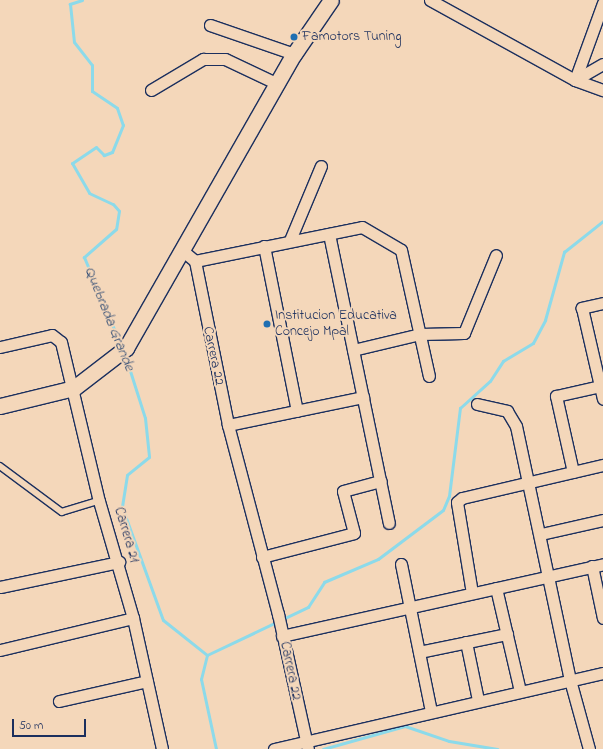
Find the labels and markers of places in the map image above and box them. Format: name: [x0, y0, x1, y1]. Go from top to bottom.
place label: Famotors Tuning: [302, 29, 401, 45]
marker: Famotors Tuning: [289, 32, 299, 42]
place label: Institucion Educativa Concejo Mpal: [275, 308, 397, 340]
marker: Institucion Educativa Concejo Mpal: [262, 319, 272, 329]

